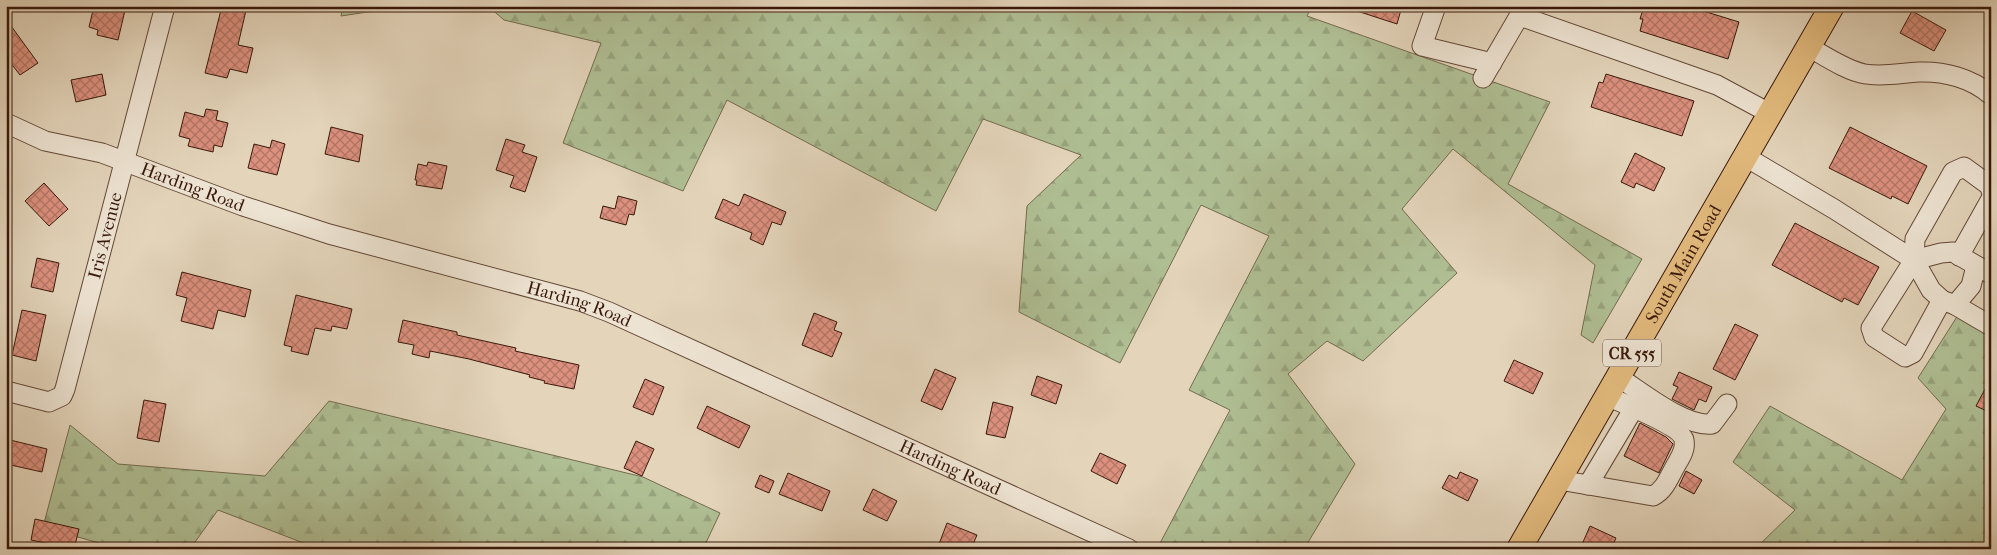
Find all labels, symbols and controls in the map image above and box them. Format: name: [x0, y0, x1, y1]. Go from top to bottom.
street label: Harding Road: [138, 158, 248, 216]
street label: Iris Avenue: [84, 190, 126, 281]
street label: South Main Road: [1641, 201, 1726, 327]
street label: Harding Road: [524, 277, 635, 331]
road number: CR 555: [1603, 339, 1661, 366]
street label: Harding Road: [896, 435, 1004, 500]

